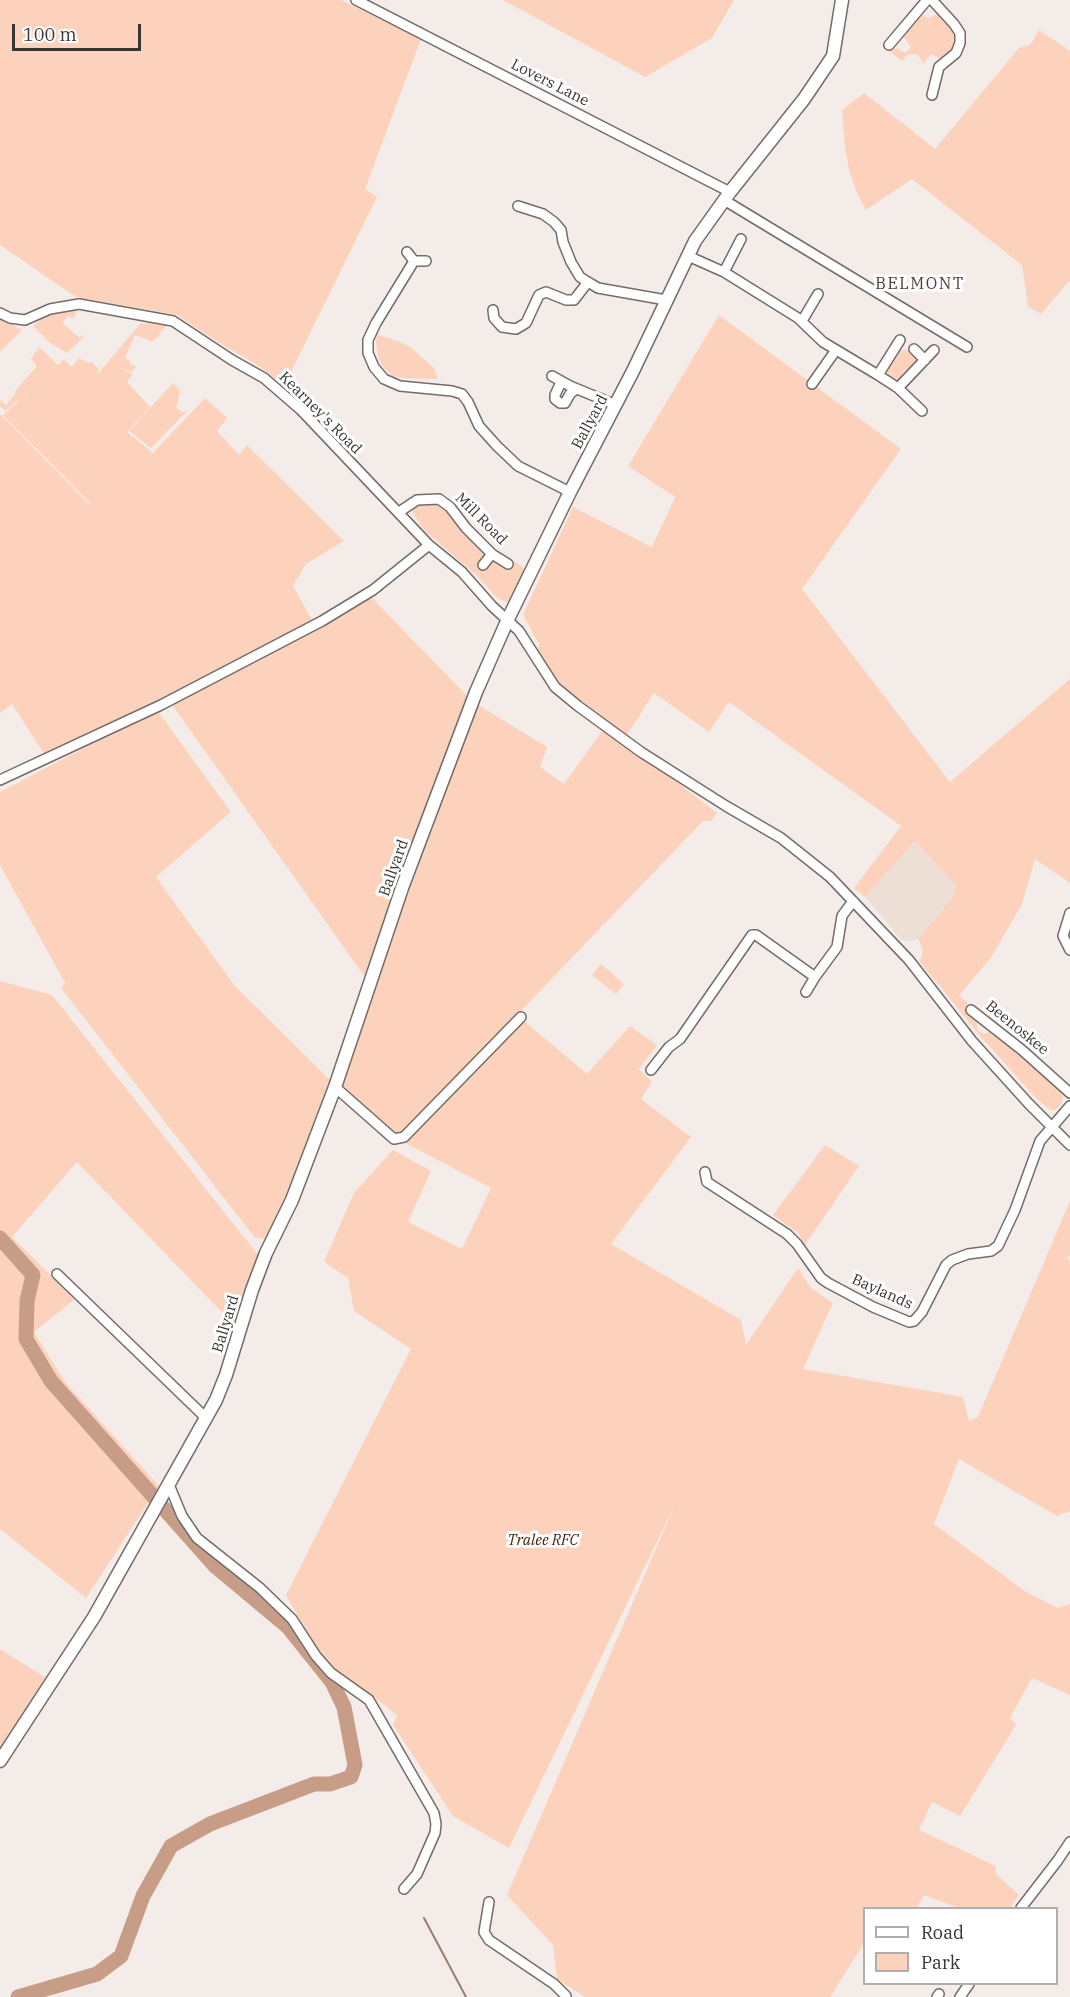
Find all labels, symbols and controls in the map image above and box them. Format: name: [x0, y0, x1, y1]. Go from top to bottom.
scale bar: [15, 12, 144, 50]
text: 100 m: [23, 23, 77, 46]
street label: Lovers Lane: [508, 56, 592, 110]
district label: BELMONT: [875, 274, 965, 294]
street label: Kearney's Road: [275, 368, 365, 458]
street label: Ballyard: [568, 392, 612, 452]
street label: Mill Road: [451, 489, 511, 549]
street label: Ballyard: [375, 837, 413, 899]
street label: Beenoskee: [982, 997, 1052, 1059]
street label: Baylands: [849, 1271, 915, 1313]
street label: Ballyard: [209, 1293, 243, 1355]
park label: Tralee RFC: [508, 1532, 578, 1550]
legend: [863, 1907, 1058, 1985]
text: Road: [921, 1921, 964, 1944]
text: Park: [921, 1951, 960, 1974]

